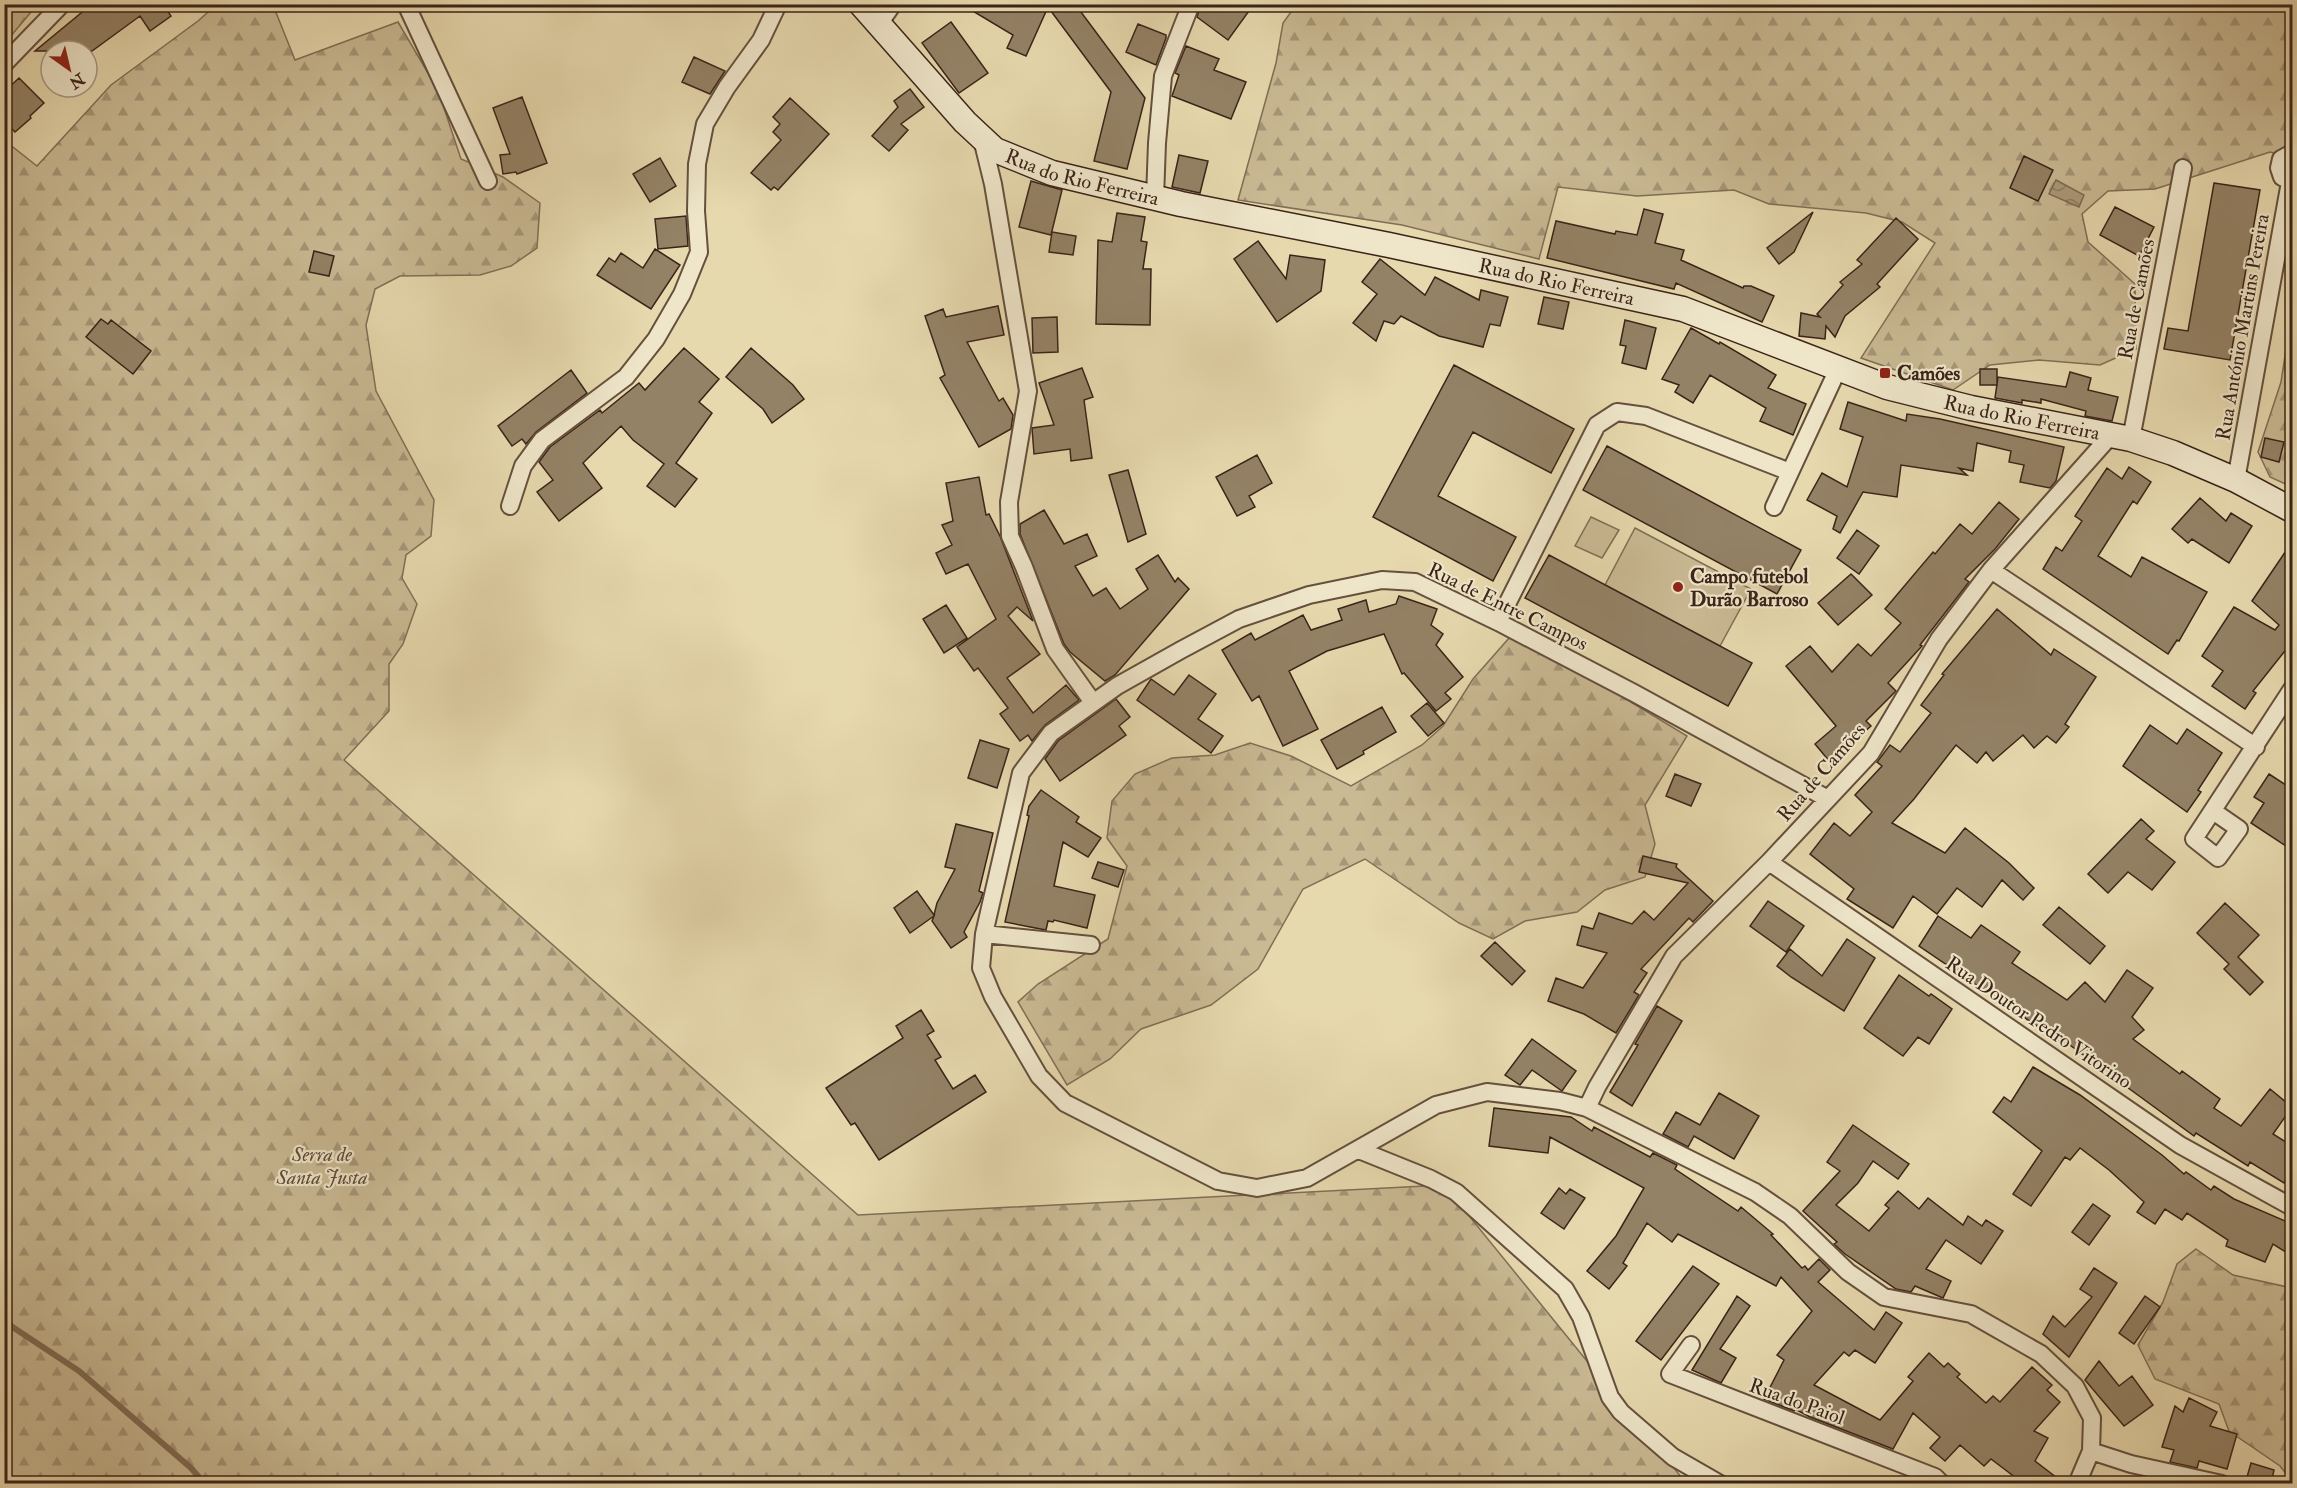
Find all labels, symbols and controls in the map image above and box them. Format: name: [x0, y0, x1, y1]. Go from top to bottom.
north arrow: [39, 39, 99, 99]
text: N: [65, 68, 89, 93]
street label: Rua do Rio Ferreira: [1002, 143, 1162, 211]
street label: Rua António Martins Pereira: [2210, 211, 2275, 442]
street label: Rua de Camões: [2113, 237, 2160, 362]
street label: Rua do Rio Ferreira: [1476, 253, 1637, 311]
place label: Camões: [1897, 361, 1960, 386]
marker: Camões: [1878, 366, 1892, 380]
street label: Rua do Rio Ferreira: [1941, 390, 2103, 446]
street label: Rua de Entre Campos: [1423, 557, 1592, 657]
place label: Campo futebol Durão Barroso: [1690, 564, 1809, 612]
marker: Campo futebol Durão Barroso: [1671, 580, 1685, 594]
street label: Rua de Camões: [1772, 718, 1871, 827]
street label: Rua Doutor Pedro Vitorino: [1941, 951, 2137, 1094]
park label: Serra de Santa Justa: [276, 1142, 367, 1190]
street label: Rua do Paiol: [1746, 1373, 1848, 1430]

